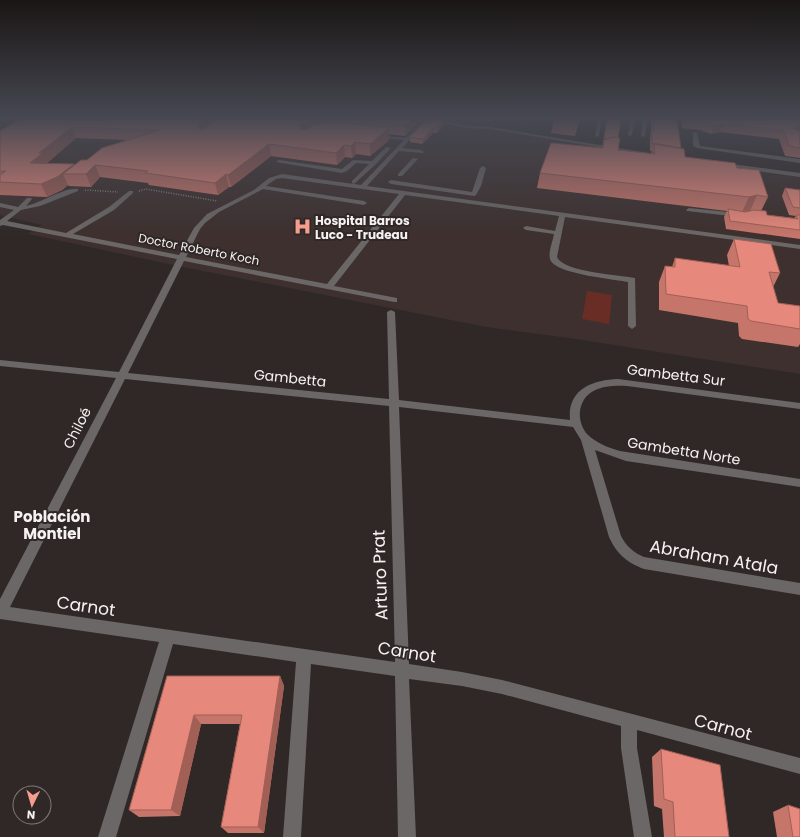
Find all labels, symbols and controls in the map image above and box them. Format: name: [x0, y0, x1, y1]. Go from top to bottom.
place label: Hospital Barros Luco - Trudeau: [315, 212, 410, 243]
hospital icon: Hospital Barros Luco - Trudeau: [292, 217, 312, 237]
street label: Doctor Roberto Koch: [137, 229, 261, 269]
street label: Gambetta Sur: [626, 359, 726, 391]
street label: Gambetta: [253, 364, 327, 392]
street label: Chiloé: [58, 403, 96, 452]
street label: Gambetta Norte: [626, 432, 742, 470]
district label: Población Montiel: [14, 506, 90, 544]
street label: Arturo Prat: [366, 529, 394, 621]
street label: Abraham Atala: [648, 534, 780, 580]
street label: Carnot: [55, 590, 117, 622]
street label: Carnot: [376, 636, 438, 668]
street label: Carnot: [691, 708, 755, 746]
north arrow: [12, 785, 52, 825]
text: N: [26, 807, 36, 823]

